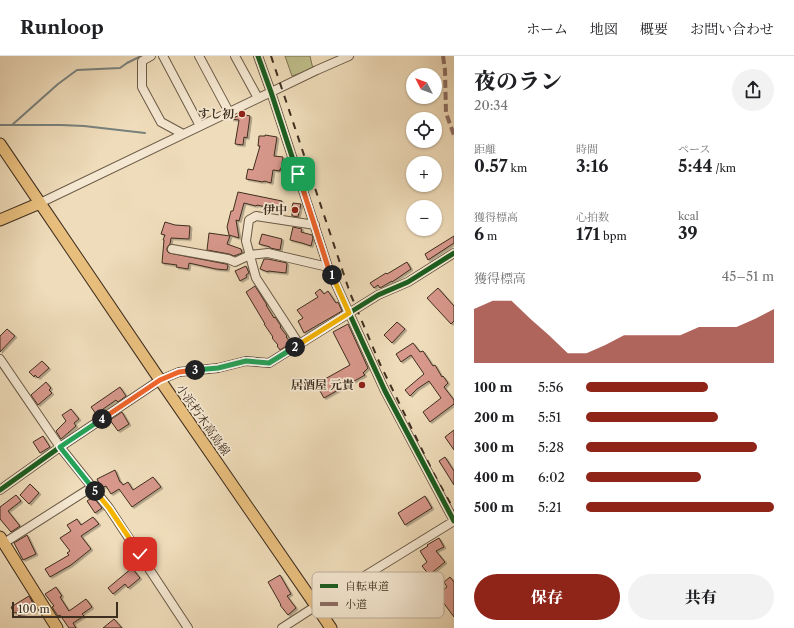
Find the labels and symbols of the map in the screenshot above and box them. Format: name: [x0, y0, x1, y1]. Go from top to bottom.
north arrow: [406, 68, 442, 104]
place label: すし初: [198, 106, 234, 121]
marker: すし初: [237, 109, 247, 119]
pin: [281, 157, 315, 191]
place label: 伊中: [263, 202, 287, 217]
marker: 伊中: [290, 205, 300, 215]
pin: 1: [322, 265, 342, 285]
pin: 2: [285, 337, 305, 357]
pin: 3: [185, 360, 205, 380]
place label: 居酒屋 元貴: [291, 377, 354, 392]
marker: 居酒屋 元貴: [357, 380, 367, 390]
street label: 小浜朽木高島線: [173, 381, 234, 458]
pin: 4: [92, 409, 112, 429]
pin: 5: [85, 481, 105, 501]
pin: [123, 537, 157, 571]
legend: [312, 572, 444, 618]
text: 自転車道: [345, 579, 389, 593]
text: 小道: [345, 597, 367, 611]
scale bar: [12, 600, 118, 619]

